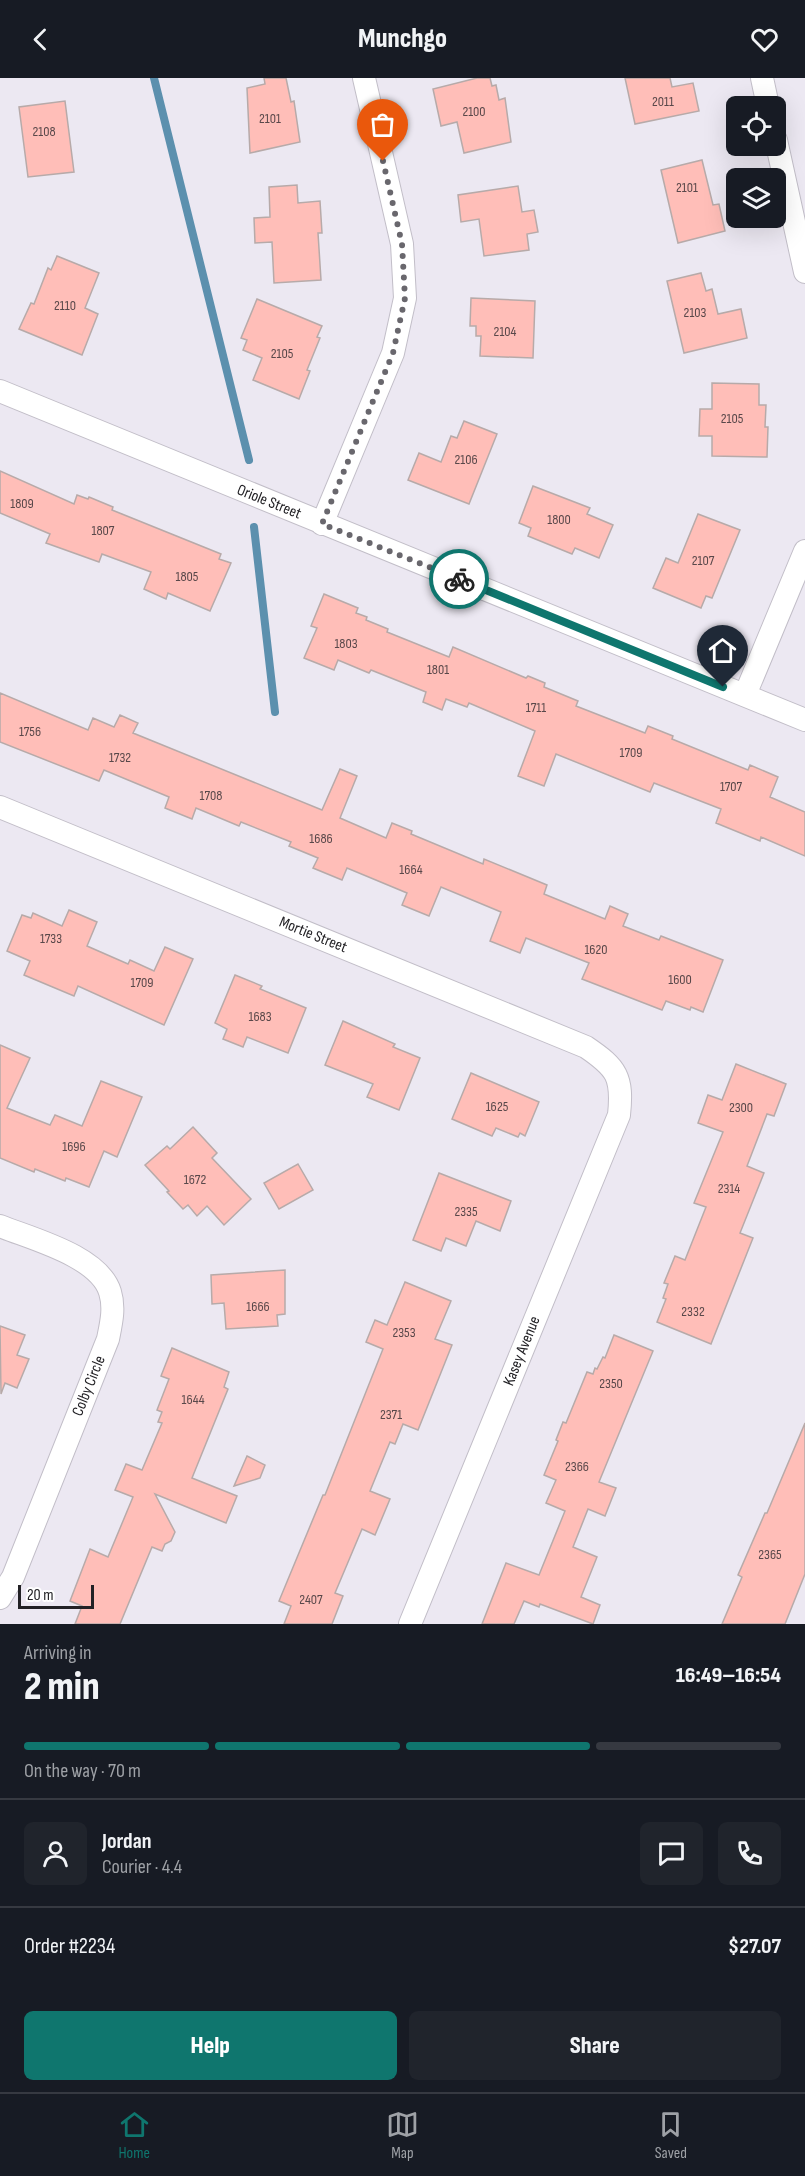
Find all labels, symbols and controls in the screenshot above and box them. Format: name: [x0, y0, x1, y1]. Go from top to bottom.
icon: back: [24, 23, 57, 56]
text: Munchgo: [358, 23, 447, 55]
icon: heart: [748, 23, 781, 56]
house number: 2011: [652, 93, 674, 110]
map controls: [726, 96, 786, 228]
button: locate: [726, 96, 786, 156]
pin: [357, 99, 408, 161]
house number: 2100: [462, 103, 486, 120]
icon: bag: [366, 108, 399, 141]
house number: 2101: [259, 110, 281, 127]
house number: 2108: [32, 123, 56, 140]
button: layers: [726, 168, 786, 228]
house number: 2101: [676, 179, 698, 196]
house number: 2110: [54, 297, 76, 314]
house number: 2103: [684, 304, 707, 321]
house number: 2104: [494, 323, 517, 340]
house number: 2105: [271, 345, 294, 362]
house number: 2105: [721, 410, 744, 427]
house number: 2106: [454, 451, 478, 468]
street label: Oriole Street: [234, 480, 304, 524]
house number: 1809: [10, 495, 34, 512]
house number: 1800: [547, 511, 571, 528]
house number: 1807: [92, 522, 115, 539]
courier: [429, 549, 489, 609]
house number: 2107: [692, 552, 715, 569]
icon: bike: [443, 563, 476, 596]
house number: 1805: [176, 568, 199, 585]
pin: [697, 625, 748, 687]
icon: home: [706, 634, 739, 667]
house number: 1803: [334, 635, 358, 652]
house number: 1801: [427, 661, 449, 678]
house number: 1711: [526, 699, 546, 716]
house number: 1756: [19, 723, 41, 740]
house number: 1709: [620, 744, 642, 761]
house number: 1732: [109, 749, 131, 766]
house number: 1707: [720, 778, 743, 795]
house number: 1708: [200, 787, 222, 804]
house number: 1686: [309, 830, 333, 847]
house number: 1664: [399, 861, 423, 878]
street label: Mortie Street: [276, 913, 350, 957]
house number: 1733: [40, 930, 62, 947]
house number: 1620: [584, 941, 608, 958]
house number: 1600: [668, 971, 692, 988]
house number: 1709: [131, 974, 153, 991]
house number: 1683: [248, 1008, 272, 1025]
house number: 1625: [486, 1098, 509, 1115]
house number: 2300: [729, 1099, 753, 1116]
house number: 1696: [62, 1138, 86, 1155]
house number: 1672: [184, 1171, 206, 1188]
house number: 2314: [718, 1180, 740, 1197]
house number: 2335: [454, 1203, 478, 1220]
house number: 1666: [246, 1298, 270, 1315]
house number: 2332: [681, 1303, 705, 1320]
street label: Kasey Avenue: [499, 1313, 545, 1389]
house number: 2353: [392, 1324, 416, 1341]
street label: Colby Circle: [68, 1353, 110, 1419]
house number: 2350: [599, 1375, 623, 1392]
house number: 1644: [181, 1391, 205, 1408]
house number: 2371: [380, 1406, 402, 1423]
house number: 2366: [565, 1458, 589, 1475]
house number: 2365: [758, 1546, 782, 1563]
scale bar: [18, 1582, 94, 1610]
text: 20 m: [27, 1586, 54, 1605]
house number: 2407: [299, 1591, 323, 1608]
text: Arriving in: [24, 1641, 92, 1665]
text: 16:49–16:54: [676, 1662, 781, 1689]
text: 2 min: [24, 1664, 100, 1711]
text: On the way · 70 m: [24, 1759, 141, 1783]
button: person: [24, 1822, 87, 1885]
button: chat: [640, 1822, 703, 1885]
button: phone: [718, 1822, 781, 1885]
text: Jordan: [102, 1828, 151, 1855]
text: Courier · 4.4: [102, 1855, 182, 1879]
text: Order #2234: [24, 1933, 115, 1960]
text: $27.07: [728, 1933, 781, 1960]
button: Help: [24, 2011, 397, 2080]
button: Share: [409, 2011, 781, 2080]
tab: Home: [118, 2108, 151, 2163]
tab: Map: [386, 2108, 419, 2163]
tab: Saved: [654, 2108, 687, 2163]

